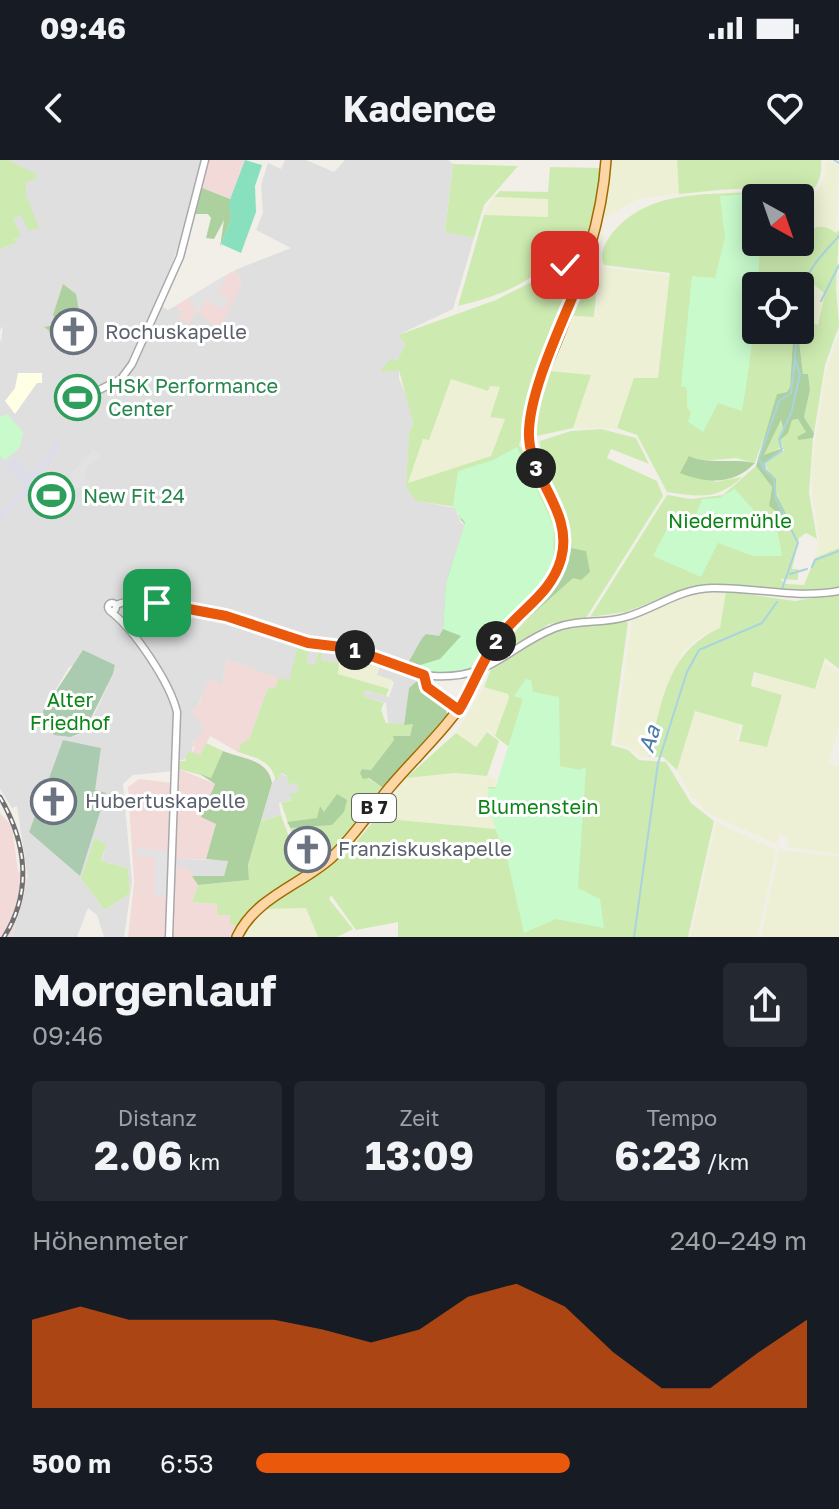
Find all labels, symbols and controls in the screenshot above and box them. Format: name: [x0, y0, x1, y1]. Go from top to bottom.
text: 09:46: [40, 10, 126, 46]
icon: back: [32, 86, 76, 130]
icon: heart: [763, 86, 807, 130]
text: Kadence: [343, 87, 496, 130]
north arrow: [742, 184, 814, 256]
map controls: [742, 184, 814, 344]
pin: [531, 231, 599, 299]
icon: check: [543, 243, 587, 287]
button: locate: [742, 272, 814, 344]
church icon: Rochuskapelle: [50, 308, 98, 356]
place label: Rochuskapelle: [105, 319, 247, 343]
place label: HSK Performance Center: [108, 373, 278, 420]
sports icon: HSK Performance Center: [53, 374, 101, 422]
pin: 3: [516, 448, 556, 488]
text: 3: [529, 454, 543, 481]
sports icon: New Fit 24: [28, 472, 76, 520]
place label: New Fit 24: [83, 483, 185, 507]
park label: Niedermühle: [668, 508, 792, 532]
pin: [123, 569, 191, 637]
icon: arrive: [135, 581, 179, 625]
pin: 2: [476, 621, 516, 661]
text: 2: [489, 627, 503, 654]
pin: 1: [335, 630, 375, 670]
text: 1: [349, 636, 361, 663]
park label: Alter Friedhof: [30, 687, 110, 734]
water label: Aa: [632, 720, 666, 756]
church icon: Hubertuskapelle: [30, 777, 78, 825]
place label: Hubertuskapelle: [85, 788, 246, 812]
road number: B 7: [352, 794, 396, 822]
park label: Blumenstein: [477, 794, 599, 818]
church icon: Franziskuskapelle: [283, 825, 331, 873]
place label: Franziskuskapelle: [338, 836, 512, 860]
text: Morgenlauf: [32, 963, 276, 1016]
button: share: [723, 963, 807, 1047]
text: 09:46: [32, 1020, 103, 1051]
text: Distanz: [118, 1104, 197, 1131]
text: Zeit: [399, 1104, 440, 1131]
text: Tempo: [647, 1104, 717, 1131]
text: 2.06: [94, 1131, 183, 1179]
text: 13:09: [365, 1131, 474, 1179]
text: 6:23: [614, 1131, 701, 1179]
text: km: [183, 1148, 220, 1175]
text: /km: [701, 1148, 749, 1175]
text: Höhenmeter: [32, 1225, 188, 1256]
text: 240–249 m: [670, 1225, 807, 1256]
text: 500 m: [32, 1448, 111, 1479]
text: 6:53: [160, 1448, 214, 1479]

